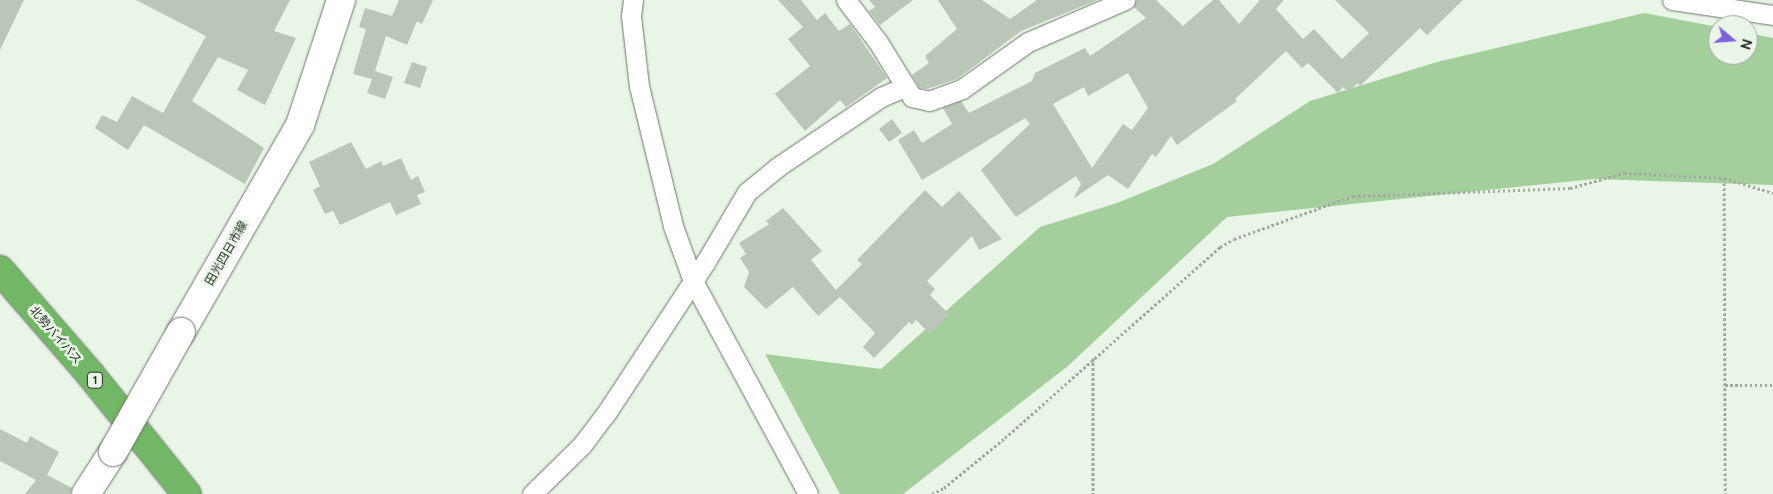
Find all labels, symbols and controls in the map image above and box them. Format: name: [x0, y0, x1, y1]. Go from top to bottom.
north arrow: [1708, 15, 1758, 65]
text: N: [1737, 37, 1756, 52]
street label: 田光四日市線: [202, 218, 250, 288]
street label: 北勢バイパス: [27, 303, 85, 367]
road number: 1: [86, 372, 104, 388]

